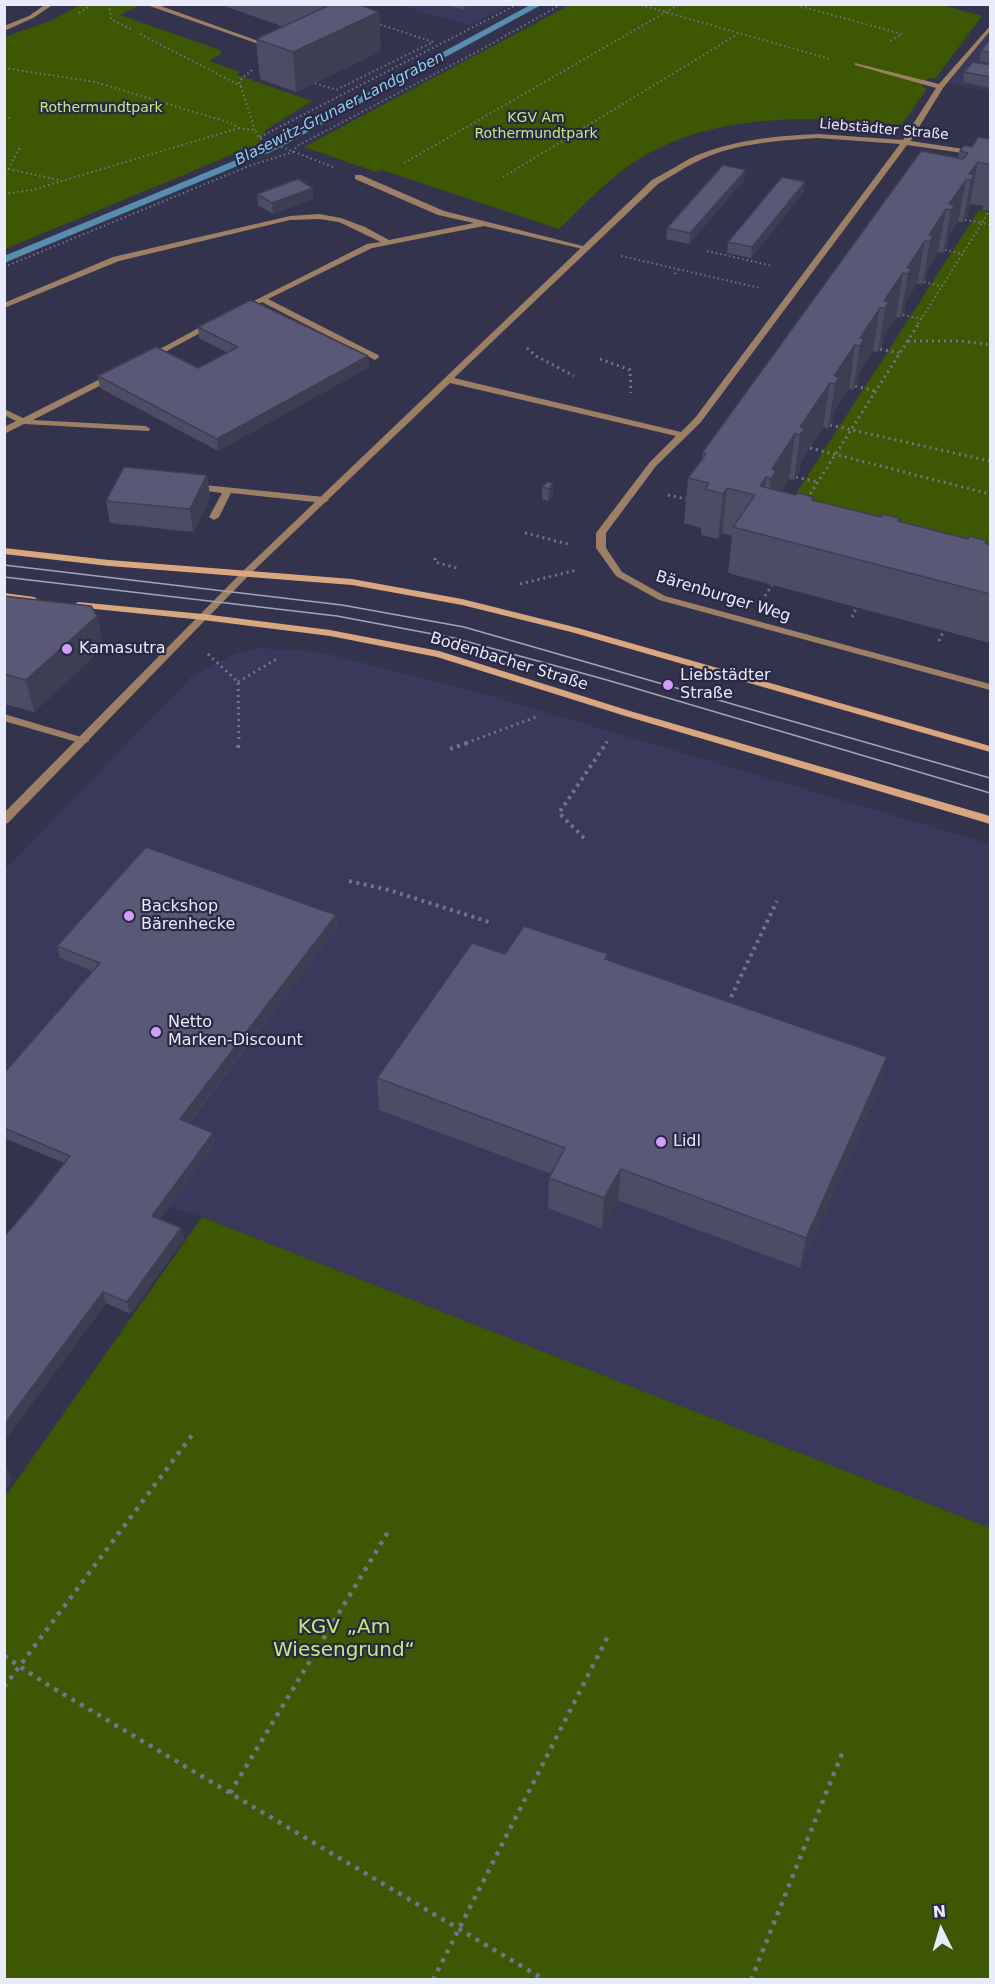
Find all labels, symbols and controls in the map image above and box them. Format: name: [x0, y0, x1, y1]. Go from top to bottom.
water label: Blasewitz‐Grunaer Landgraben: [232, 48, 448, 170]
park label: Rothermundtpark: [39, 100, 163, 116]
park label: KGV Am Rothermundtpark: [474, 110, 598, 142]
street label: Liebstädter Straße: [819, 116, 949, 144]
street label: Bärenburger Weg: [653, 567, 793, 627]
street label: Bodenbacher Straße: [428, 629, 590, 695]
place label: Kamasutra: [79, 639, 166, 659]
marker: Kamasutra: [60, 642, 74, 656]
place label: Liebstädter Straße: [680, 666, 771, 704]
marker: Liebstädter Straße: [661, 678, 675, 692]
place label: Backshop Bärenhecke: [141, 897, 235, 935]
marker: Backshop Bärenhecke: [122, 909, 136, 923]
place label: Netto Marken-Discount: [168, 1013, 303, 1051]
marker: Netto Marken-Discount: [149, 1025, 163, 1039]
place label: Lidl: [673, 1132, 701, 1152]
marker: Lidl: [654, 1135, 668, 1149]
park label: KGV „Am Wiesengrund“: [273, 1616, 415, 1663]
north arrow: [911, 1900, 971, 1960]
text: N: [932, 1902, 947, 1922]

